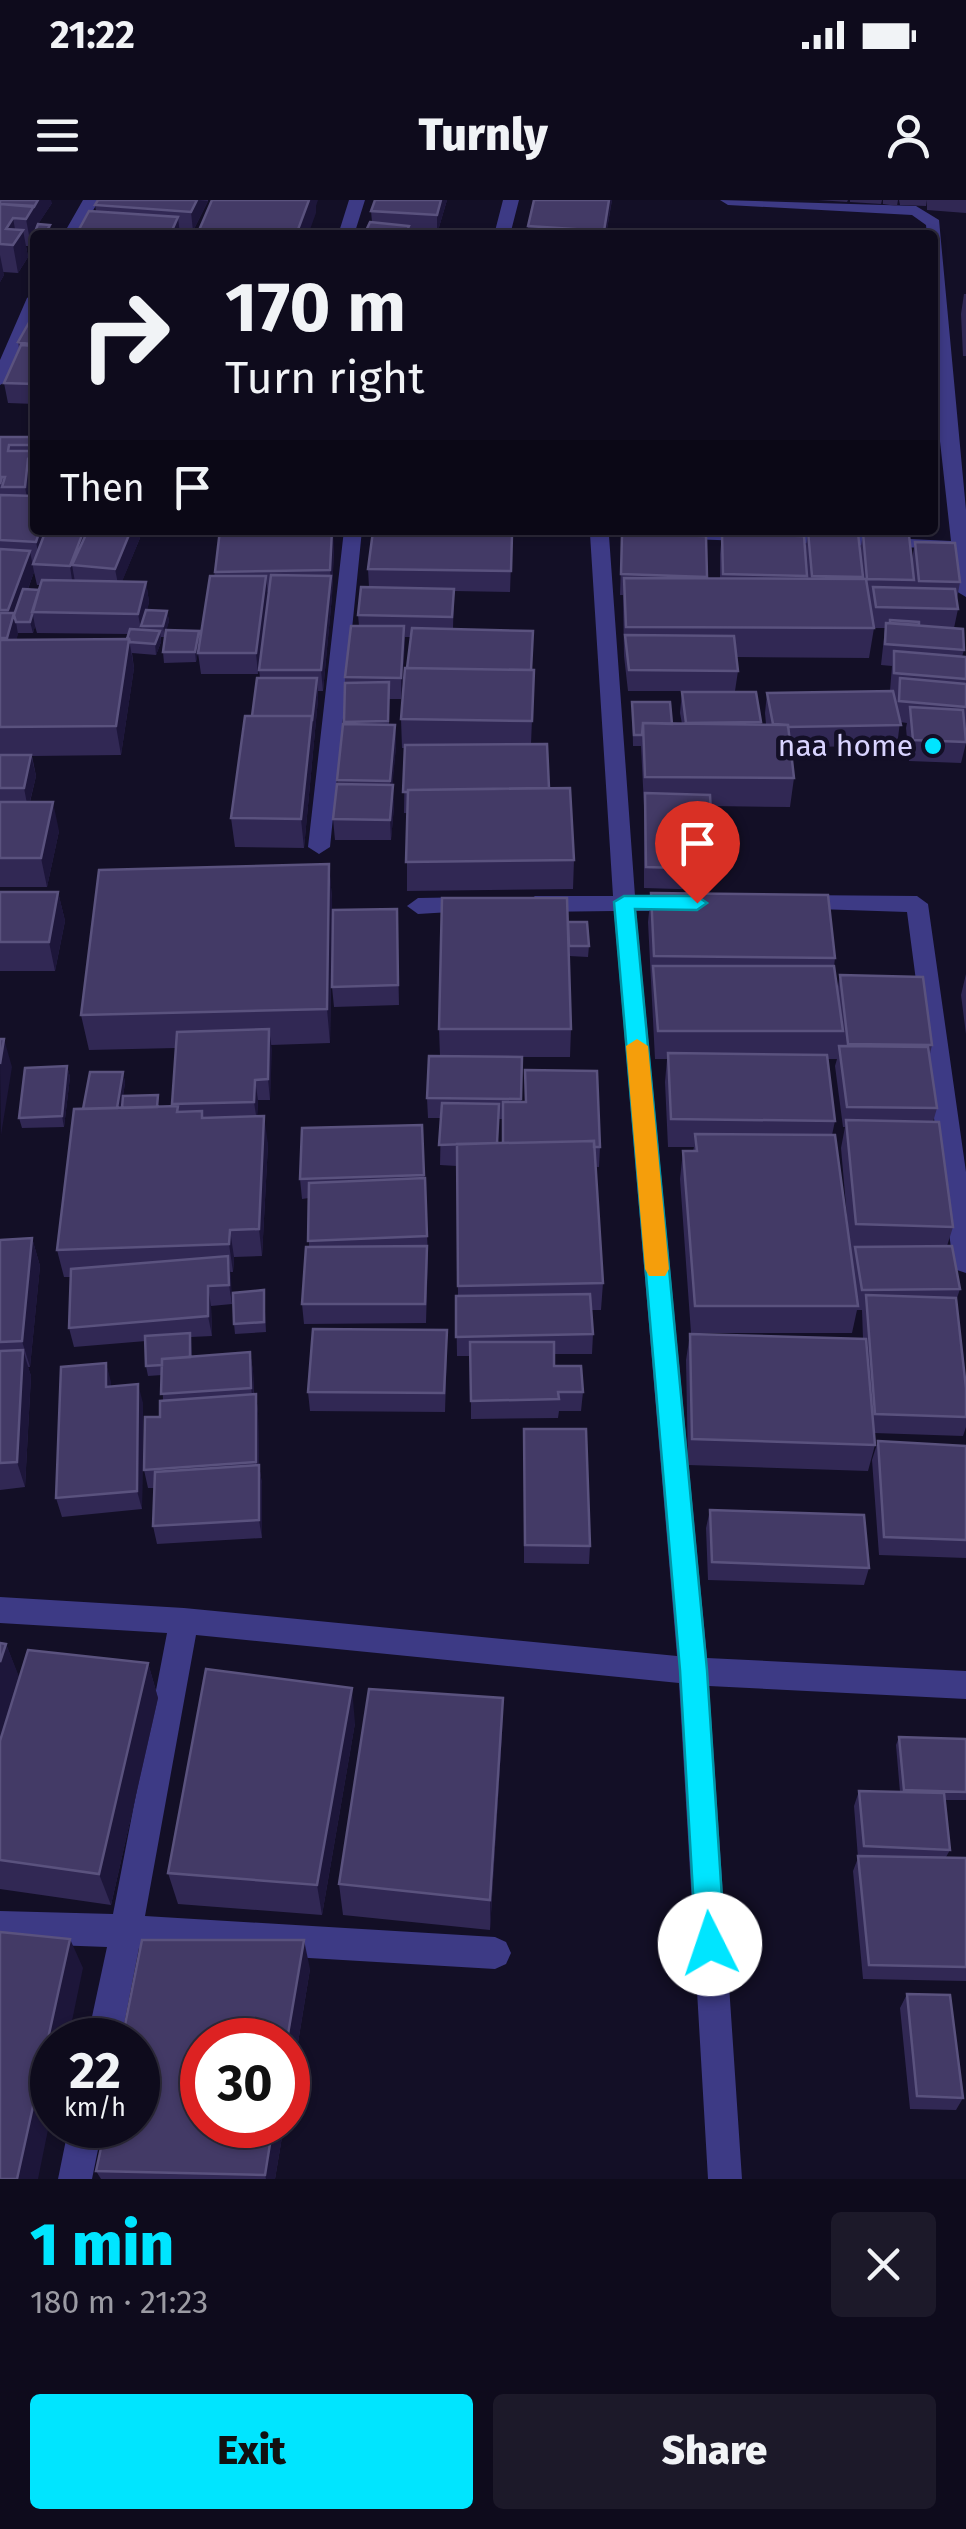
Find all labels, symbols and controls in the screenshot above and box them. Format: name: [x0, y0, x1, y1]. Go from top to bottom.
text: 21:22: [50, 12, 135, 58]
icon: menu: [30, 108, 85, 163]
text: Turnly: [418, 108, 548, 162]
icon: person: [881, 108, 936, 163]
text: 170 m: [225, 266, 406, 350]
icon: right: [60, 270, 190, 400]
text: Turn right: [225, 351, 424, 405]
icon: arrive: [165, 460, 220, 515]
text: Then: [60, 465, 145, 511]
place label: naa home: [778, 728, 913, 764]
marker: naa home: [922, 735, 944, 757]
pin: [655, 801, 740, 904]
icon: arrive: [670, 816, 725, 871]
position arrow: [658, 1892, 762, 1996]
speed limit sign: 30: [180, 2018, 310, 2148]
text: 22: [69, 2041, 121, 2101]
text: km/h: [64, 2093, 126, 2123]
text: 1 min: [30, 2209, 174, 2281]
button: close: [831, 2212, 936, 2317]
text: 180 m · 21:23: [30, 2283, 208, 2321]
button: Exit: [30, 2394, 473, 2509]
button: Share: [493, 2394, 936, 2509]

